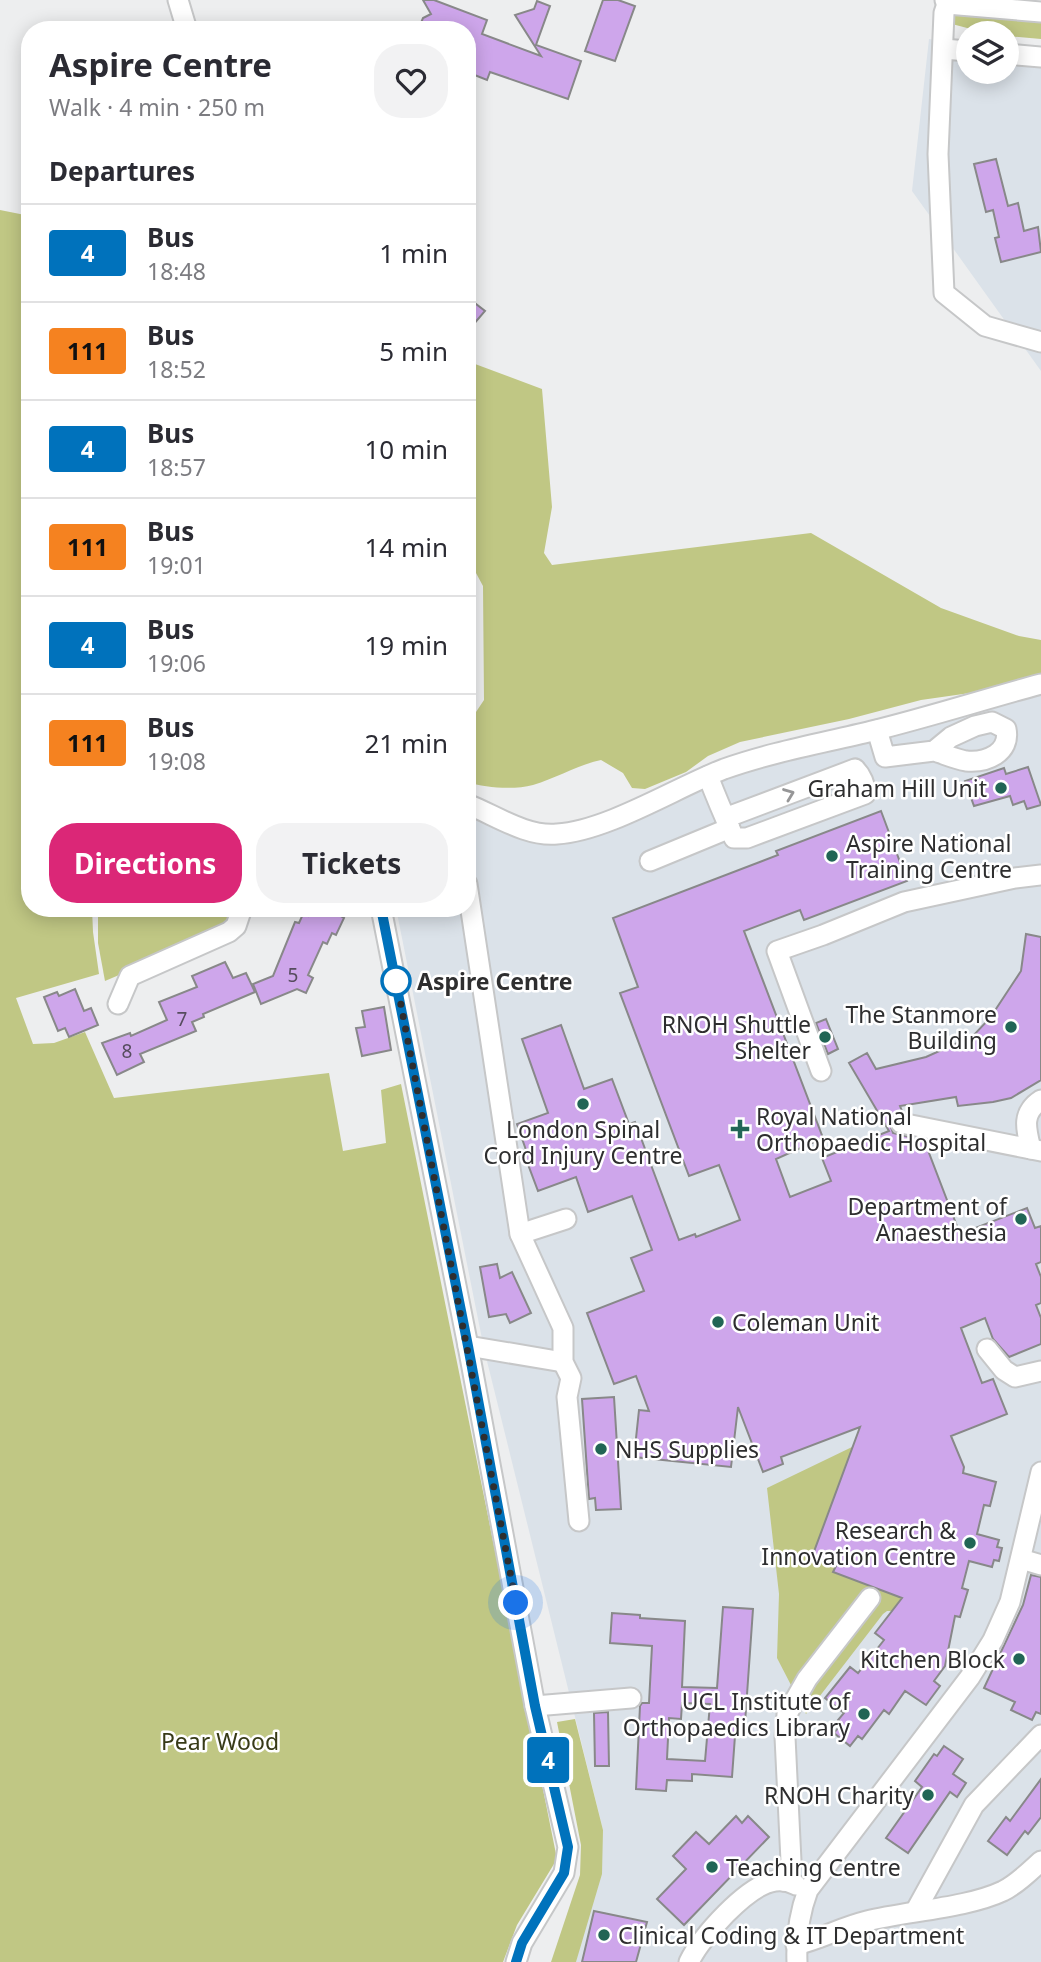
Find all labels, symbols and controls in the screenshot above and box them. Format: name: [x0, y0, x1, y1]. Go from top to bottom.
map controls: [956, 21, 1019, 84]
button: layers: [956, 21, 1019, 84]
text: Aspire Centre: [49, 42, 272, 87]
button: heart: [374, 44, 448, 118]
text: Walk · 4 min · 250 m: [49, 91, 265, 123]
text: Departures: [49, 153, 195, 189]
text: Bus: [147, 219, 194, 255]
text: 1 min: [379, 235, 448, 271]
text: 4: [81, 236, 94, 269]
text: 18:48: [147, 255, 206, 287]
text: Bus: [147, 317, 194, 353]
text: 5 min: [379, 333, 448, 369]
text: 111: [67, 334, 108, 367]
text: 18:52: [147, 353, 206, 385]
text: Bus: [147, 415, 194, 451]
text: 10 min: [364, 431, 448, 467]
text: 4: [81, 432, 94, 465]
text: 18:57: [147, 451, 206, 483]
text: Bus: [147, 513, 194, 549]
text: 14 min: [364, 529, 448, 565]
text: 111: [67, 530, 108, 563]
text: 19:01: [147, 549, 206, 581]
text: Bus: [147, 611, 194, 647]
text: 19 min: [364, 627, 448, 663]
text: 4: [81, 628, 94, 661]
text: 19:06: [147, 647, 206, 679]
text: Bus: [147, 709, 194, 745]
text: 21 min: [364, 725, 448, 761]
text: 111: [67, 726, 108, 759]
text: 19:08: [147, 745, 206, 777]
place label: Graham Hill Unit: [808, 772, 987, 804]
marker: Graham Hill Unit: [993, 780, 1009, 796]
one-way arrow: [782, 788, 794, 802]
button: Directions: [49, 823, 242, 903]
button: Tickets: [256, 823, 448, 903]
place label: Aspire National Training Centre: [846, 827, 1012, 885]
marker: Aspire National Training Centre: [824, 848, 840, 864]
house number: 5: [288, 962, 298, 988]
place label: Aspire Centre: [417, 965, 572, 997]
marker: Aspire Centre: [381, 966, 411, 996]
place label: The Stanmore Building: [846, 998, 997, 1056]
house number: 7: [177, 1006, 187, 1032]
place label: RNOH Shuttle Shelter: [662, 1008, 811, 1066]
marker: The Stanmore Building: [1003, 1019, 1019, 1035]
marker: RNOH Shuttle Shelter: [817, 1029, 833, 1045]
house number: 8: [122, 1038, 132, 1064]
marker: London Spinal Cord Injury Centre: [575, 1096, 591, 1112]
place label: Royal National Orthopaedic Hospital: [756, 1100, 986, 1158]
place label: London Spinal Cord Injury Centre: [483, 1113, 683, 1171]
marker: Royal National Orthopaedic Hospital: [730, 1119, 750, 1139]
place label: Department of Anaesthesia: [848, 1190, 1008, 1248]
marker: Department of Anaesthesia: [1013, 1211, 1029, 1227]
place label: Coleman Unit: [732, 1306, 879, 1338]
marker: Coleman Unit: [710, 1314, 726, 1330]
place label: NHS Supplies: [615, 1433, 759, 1465]
marker: NHS Supplies: [593, 1441, 609, 1457]
place label: Research & Innovation Centre: [761, 1514, 956, 1572]
marker: Research & Innovation Centre: [962, 1535, 978, 1551]
your location: [498, 1585, 533, 1620]
place label: Kitchen Block: [860, 1643, 1006, 1675]
marker: Kitchen Block: [1011, 1651, 1027, 1667]
place label: UCL Institute of Orthopaedics Library: [623, 1685, 851, 1743]
marker: UCL Institute of Orthopaedics Library: [856, 1706, 872, 1722]
park label: Pear Wood: [161, 1725, 279, 1757]
line badge: 4: [525, 1737, 571, 1783]
text: 4: [541, 1743, 555, 1776]
place label: RNOH Charity: [764, 1779, 914, 1811]
marker: RNOH Charity: [920, 1787, 936, 1803]
place label: Teaching Centre: [726, 1851, 901, 1883]
marker: Teaching Centre: [704, 1859, 720, 1875]
place label: Clinical Coding & IT Department: [618, 1919, 964, 1951]
marker: Clinical Coding & IT Department: [596, 1927, 612, 1943]

